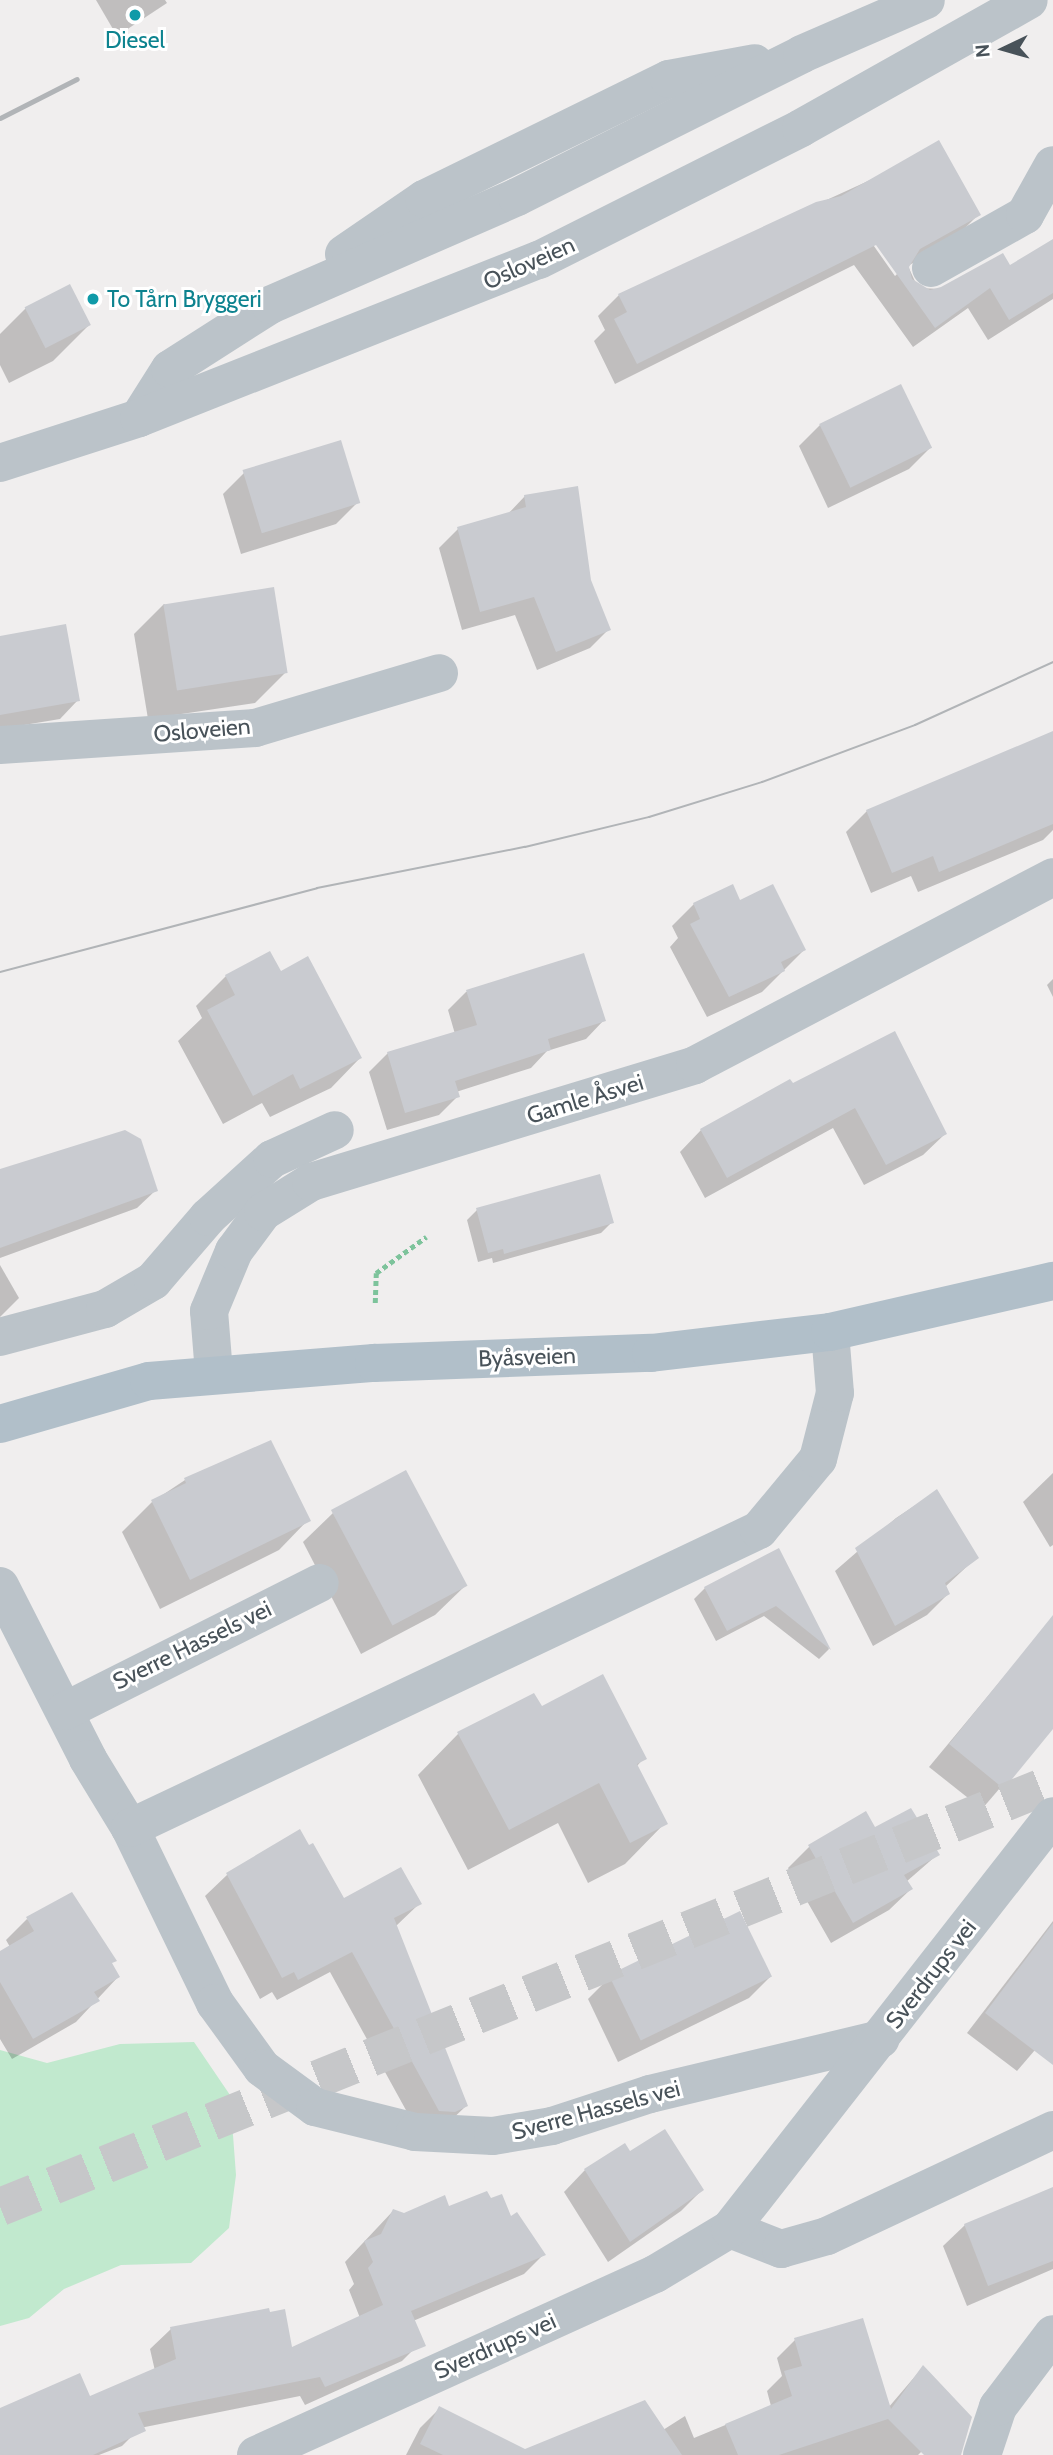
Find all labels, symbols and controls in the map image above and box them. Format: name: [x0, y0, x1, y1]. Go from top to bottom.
marker: Diesel: [127, 7, 143, 23]
north arrow: [969, 14, 1039, 84]
place label: Diesel: [105, 26, 165, 54]
text: N: [971, 43, 995, 59]
street label: Osloveien: [479, 231, 579, 295]
place label: To Tårn Bryggeri: [107, 285, 262, 313]
marker: To Tårn Bryggeri: [85, 291, 101, 307]
street label: Osloveien: [152, 712, 252, 748]
street label: Gamle Åsvei: [523, 1068, 647, 1130]
street label: Byåsveien: [478, 1342, 576, 1372]
street label: Sverre Hassels vei: [108, 1595, 276, 1695]
street label: Sverdrups vei: [880, 1914, 982, 2034]
street label: Sverre Hassels vei: [509, 2074, 683, 2146]
street label: Sverdrups vei: [430, 2307, 560, 2385]

